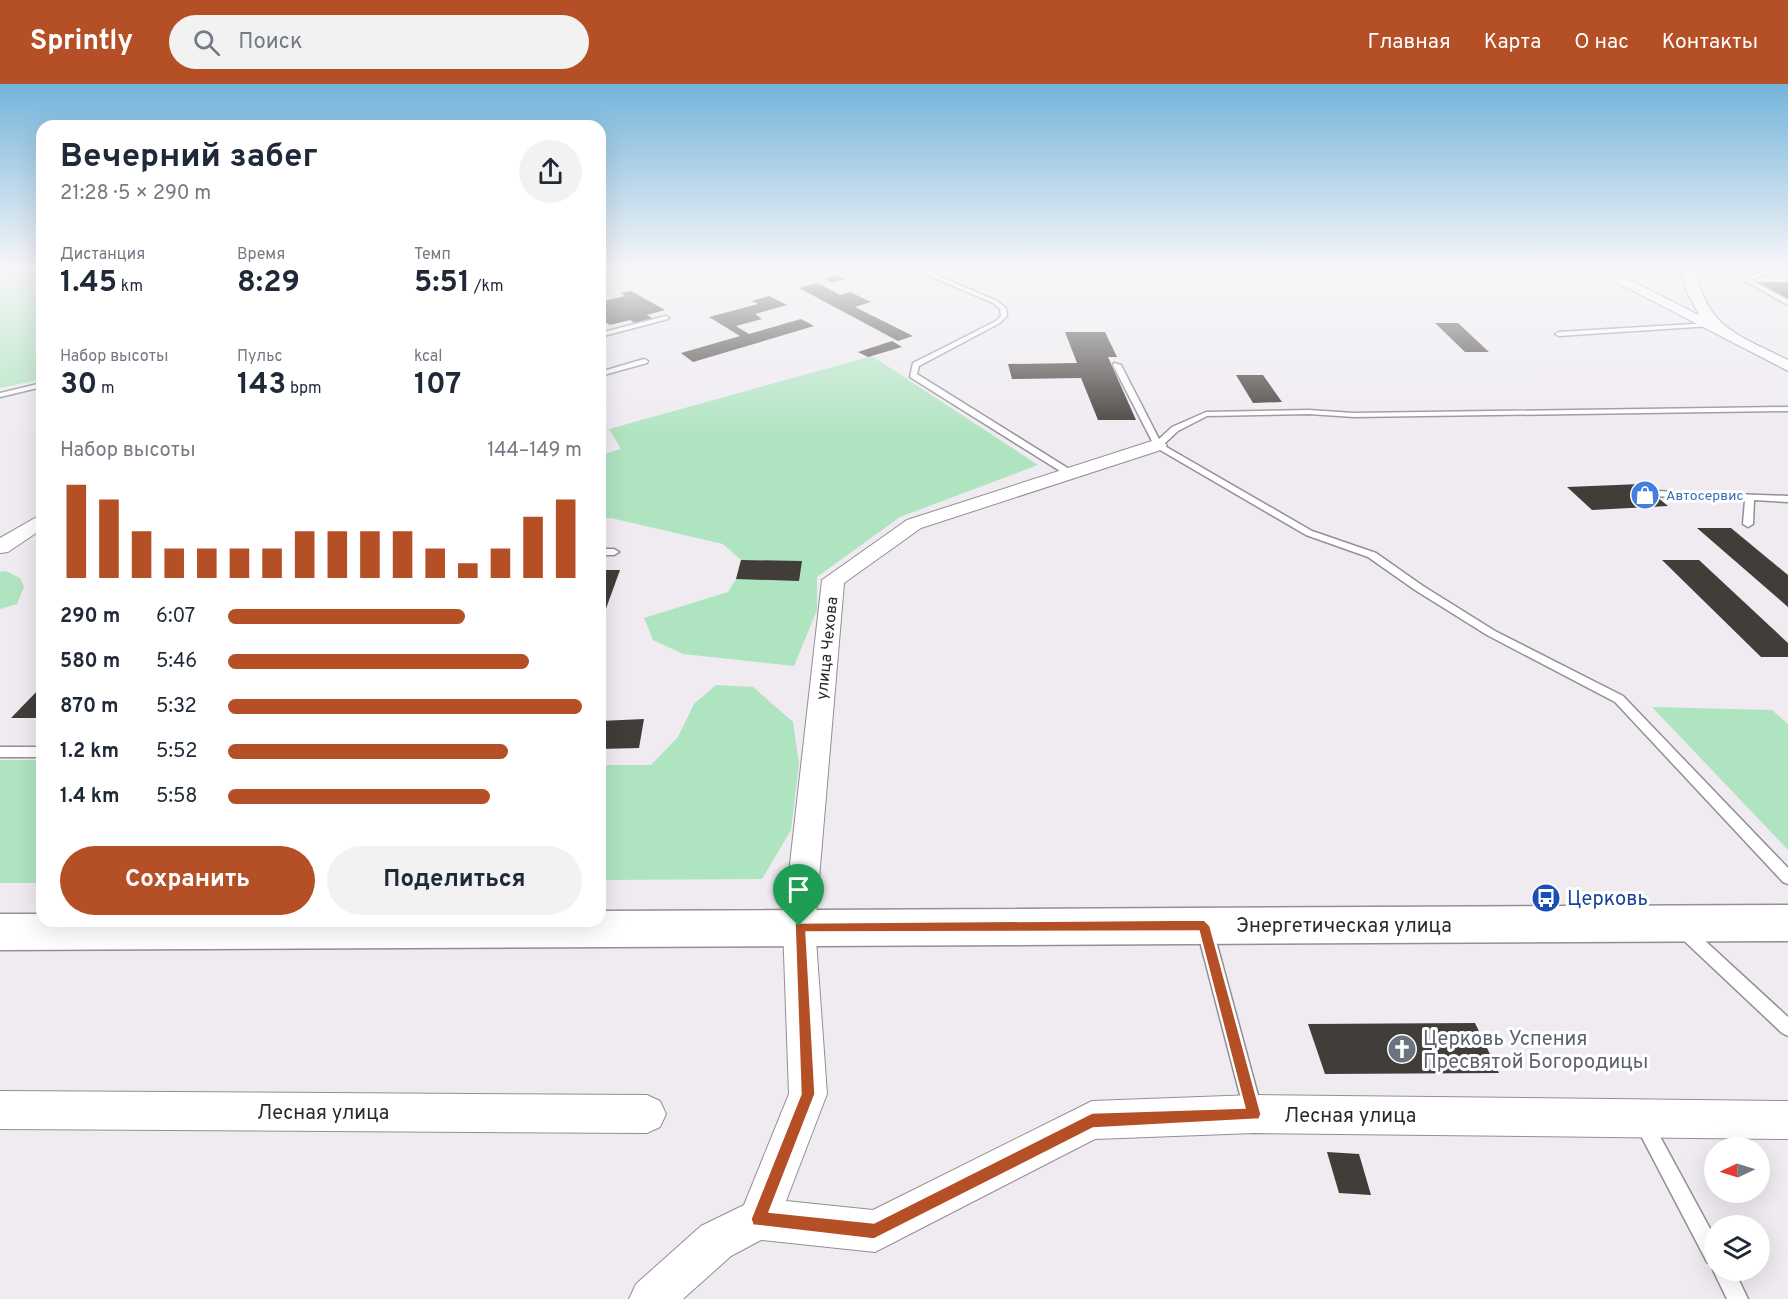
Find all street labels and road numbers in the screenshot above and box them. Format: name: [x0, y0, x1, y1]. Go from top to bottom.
street label: улица Чехова: [813, 596, 843, 701]
street label: Энергетическая улица: [1236, 914, 1452, 940]
street label: Лесная улица: [257, 1101, 389, 1127]
street label: Лесная улица: [1284, 1104, 1416, 1130]

